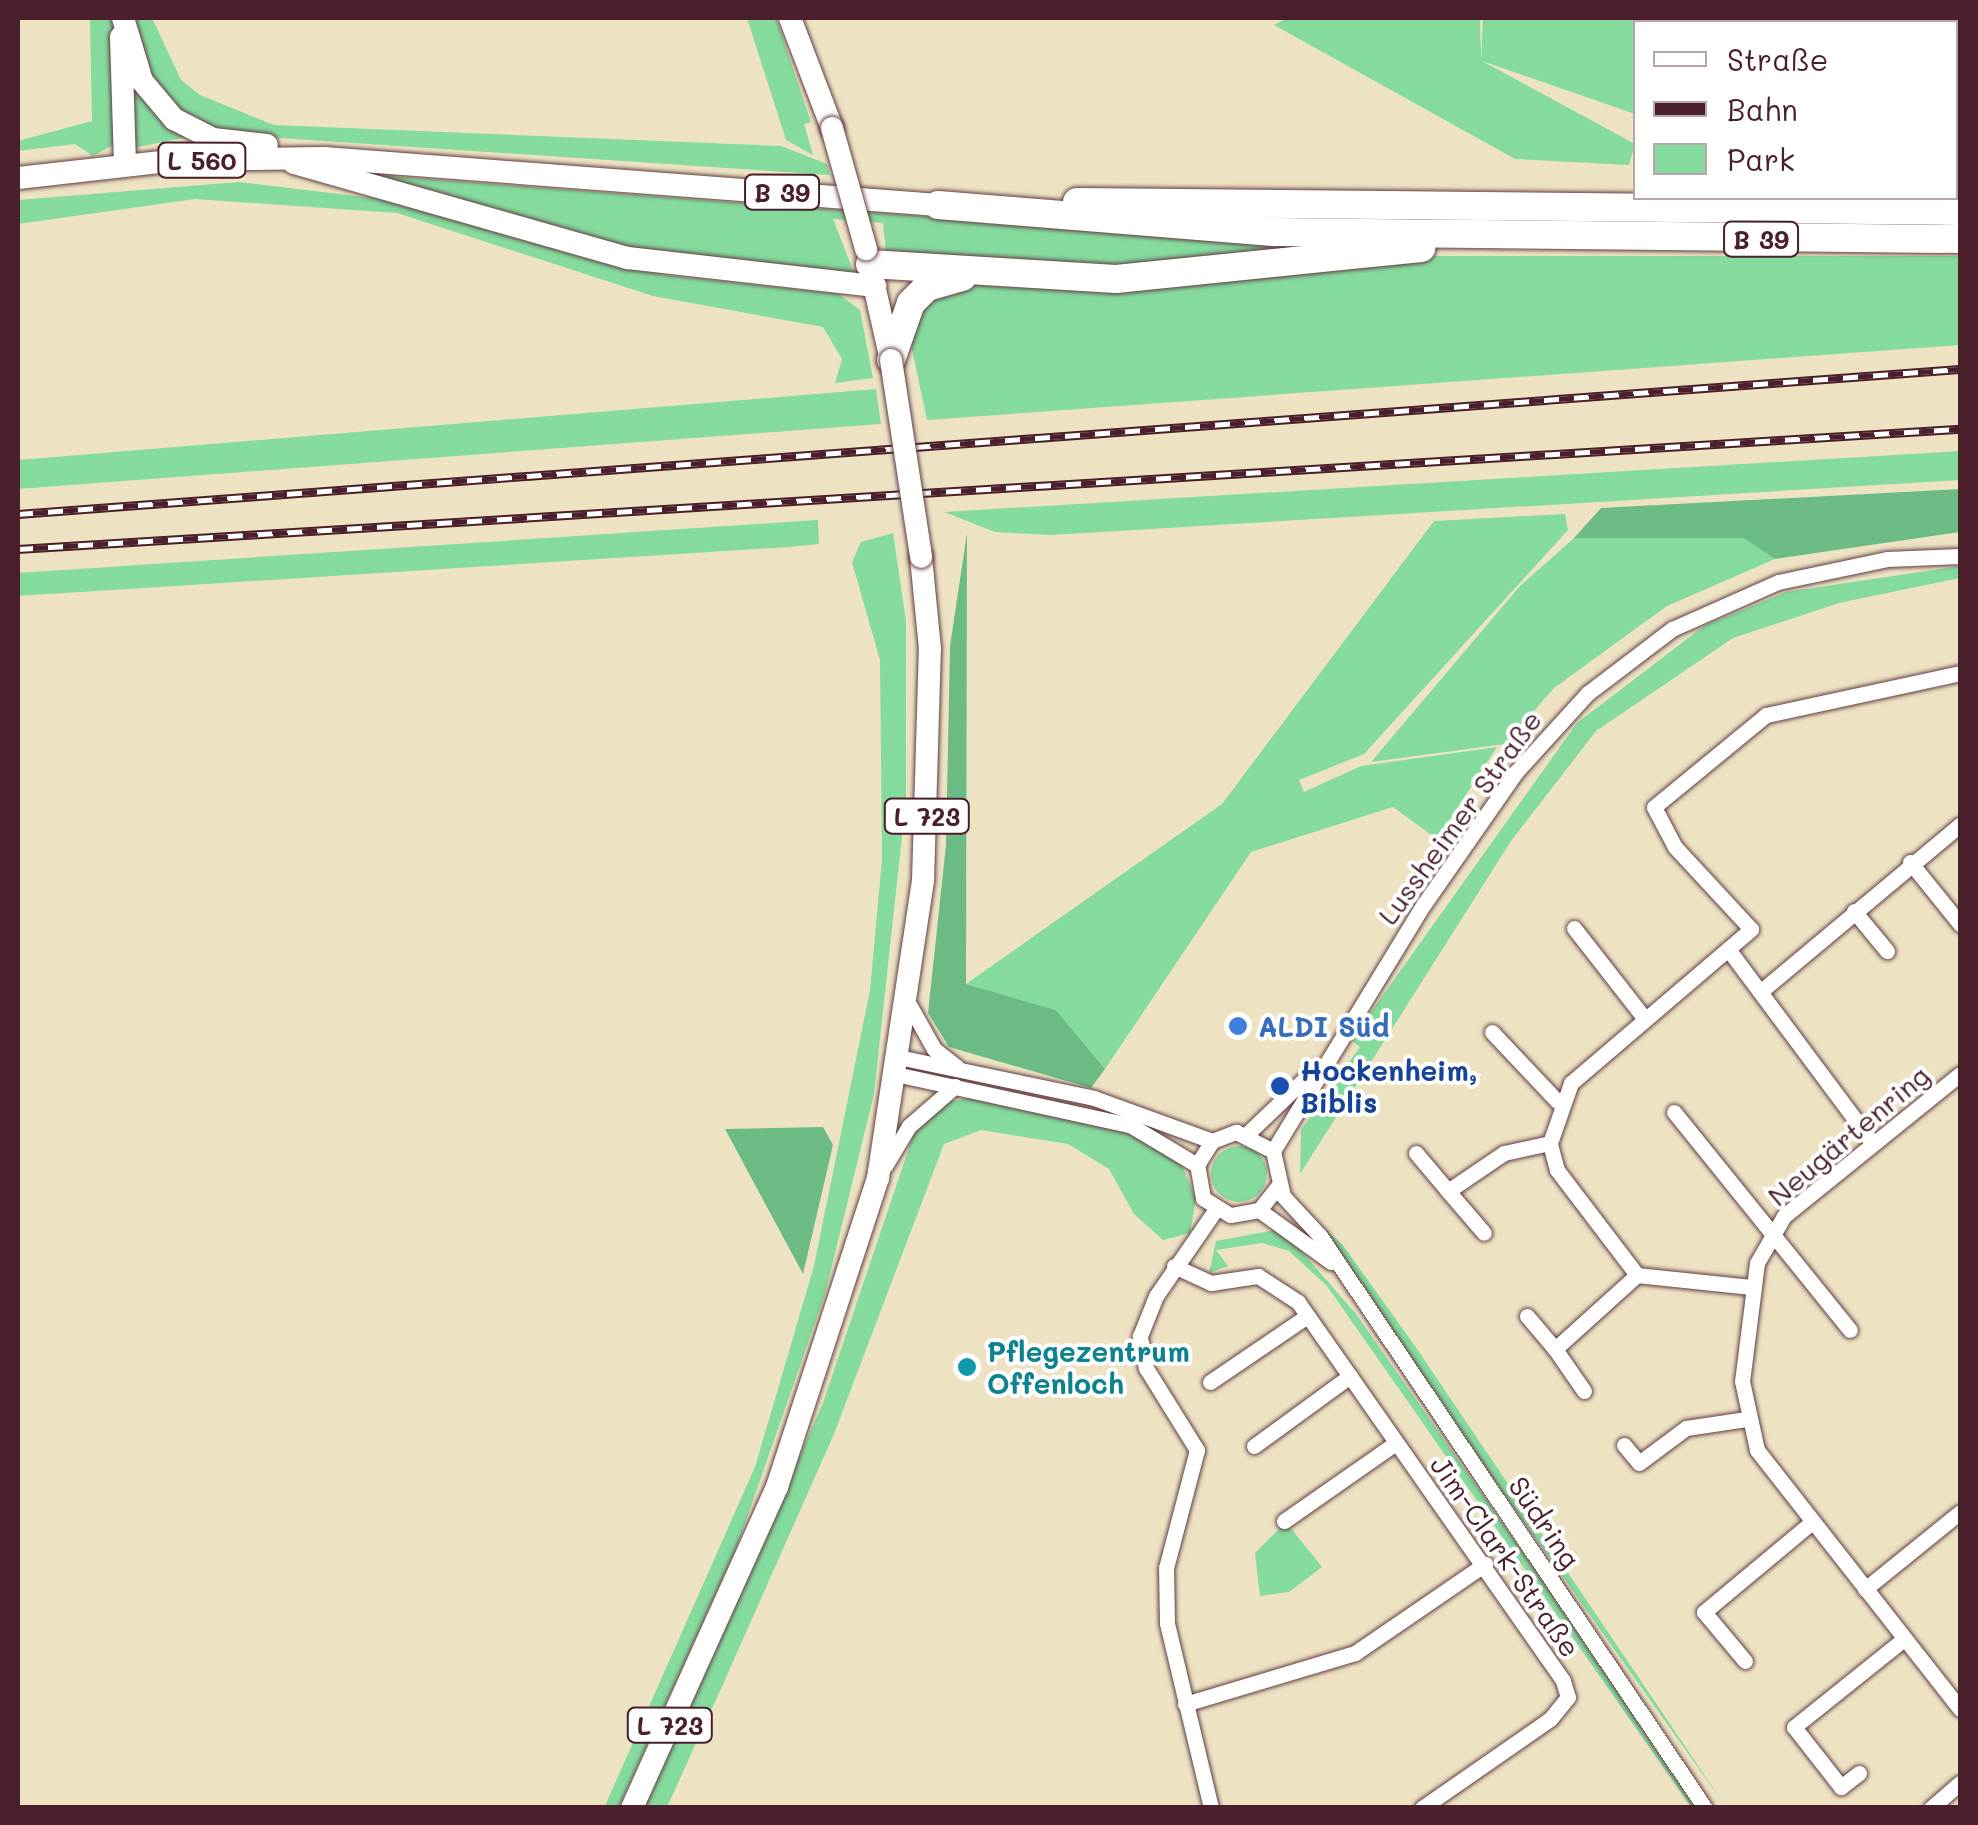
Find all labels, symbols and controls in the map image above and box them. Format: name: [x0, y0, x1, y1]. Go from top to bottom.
legend: [1633, 20, 1958, 200]
text: Straße: [1727, 39, 1828, 79]
text: Bahn: [1727, 89, 1798, 129]
text: Park: [1727, 139, 1795, 179]
road number: L 560: [157, 140, 247, 180]
road number: B 39: [742, 172, 822, 212]
road number: B 39: [1721, 219, 1801, 259]
street label: Lussheimer Straße: [1370, 703, 1548, 931]
road number: L 723: [882, 796, 972, 836]
place label: ALDI Süd: [1258, 1009, 1389, 1043]
marker: ALDI Süd: [1227, 1015, 1249, 1037]
place label: Hockenheim, Biblis: [1300, 1053, 1477, 1119]
street label: Neugärtenring: [1760, 1058, 1936, 1212]
marker: Hockenheim, Biblis: [1269, 1075, 1291, 1097]
place label: Pflegezentrum Offenloch: [987, 1334, 1190, 1400]
marker: Pflegezentrum Offenloch: [956, 1356, 978, 1378]
street label: Jim-Clark-Straße: [1424, 1449, 1588, 1663]
street label: Südring: [1502, 1470, 1588, 1574]
road number: L 723: [625, 1705, 715, 1745]

